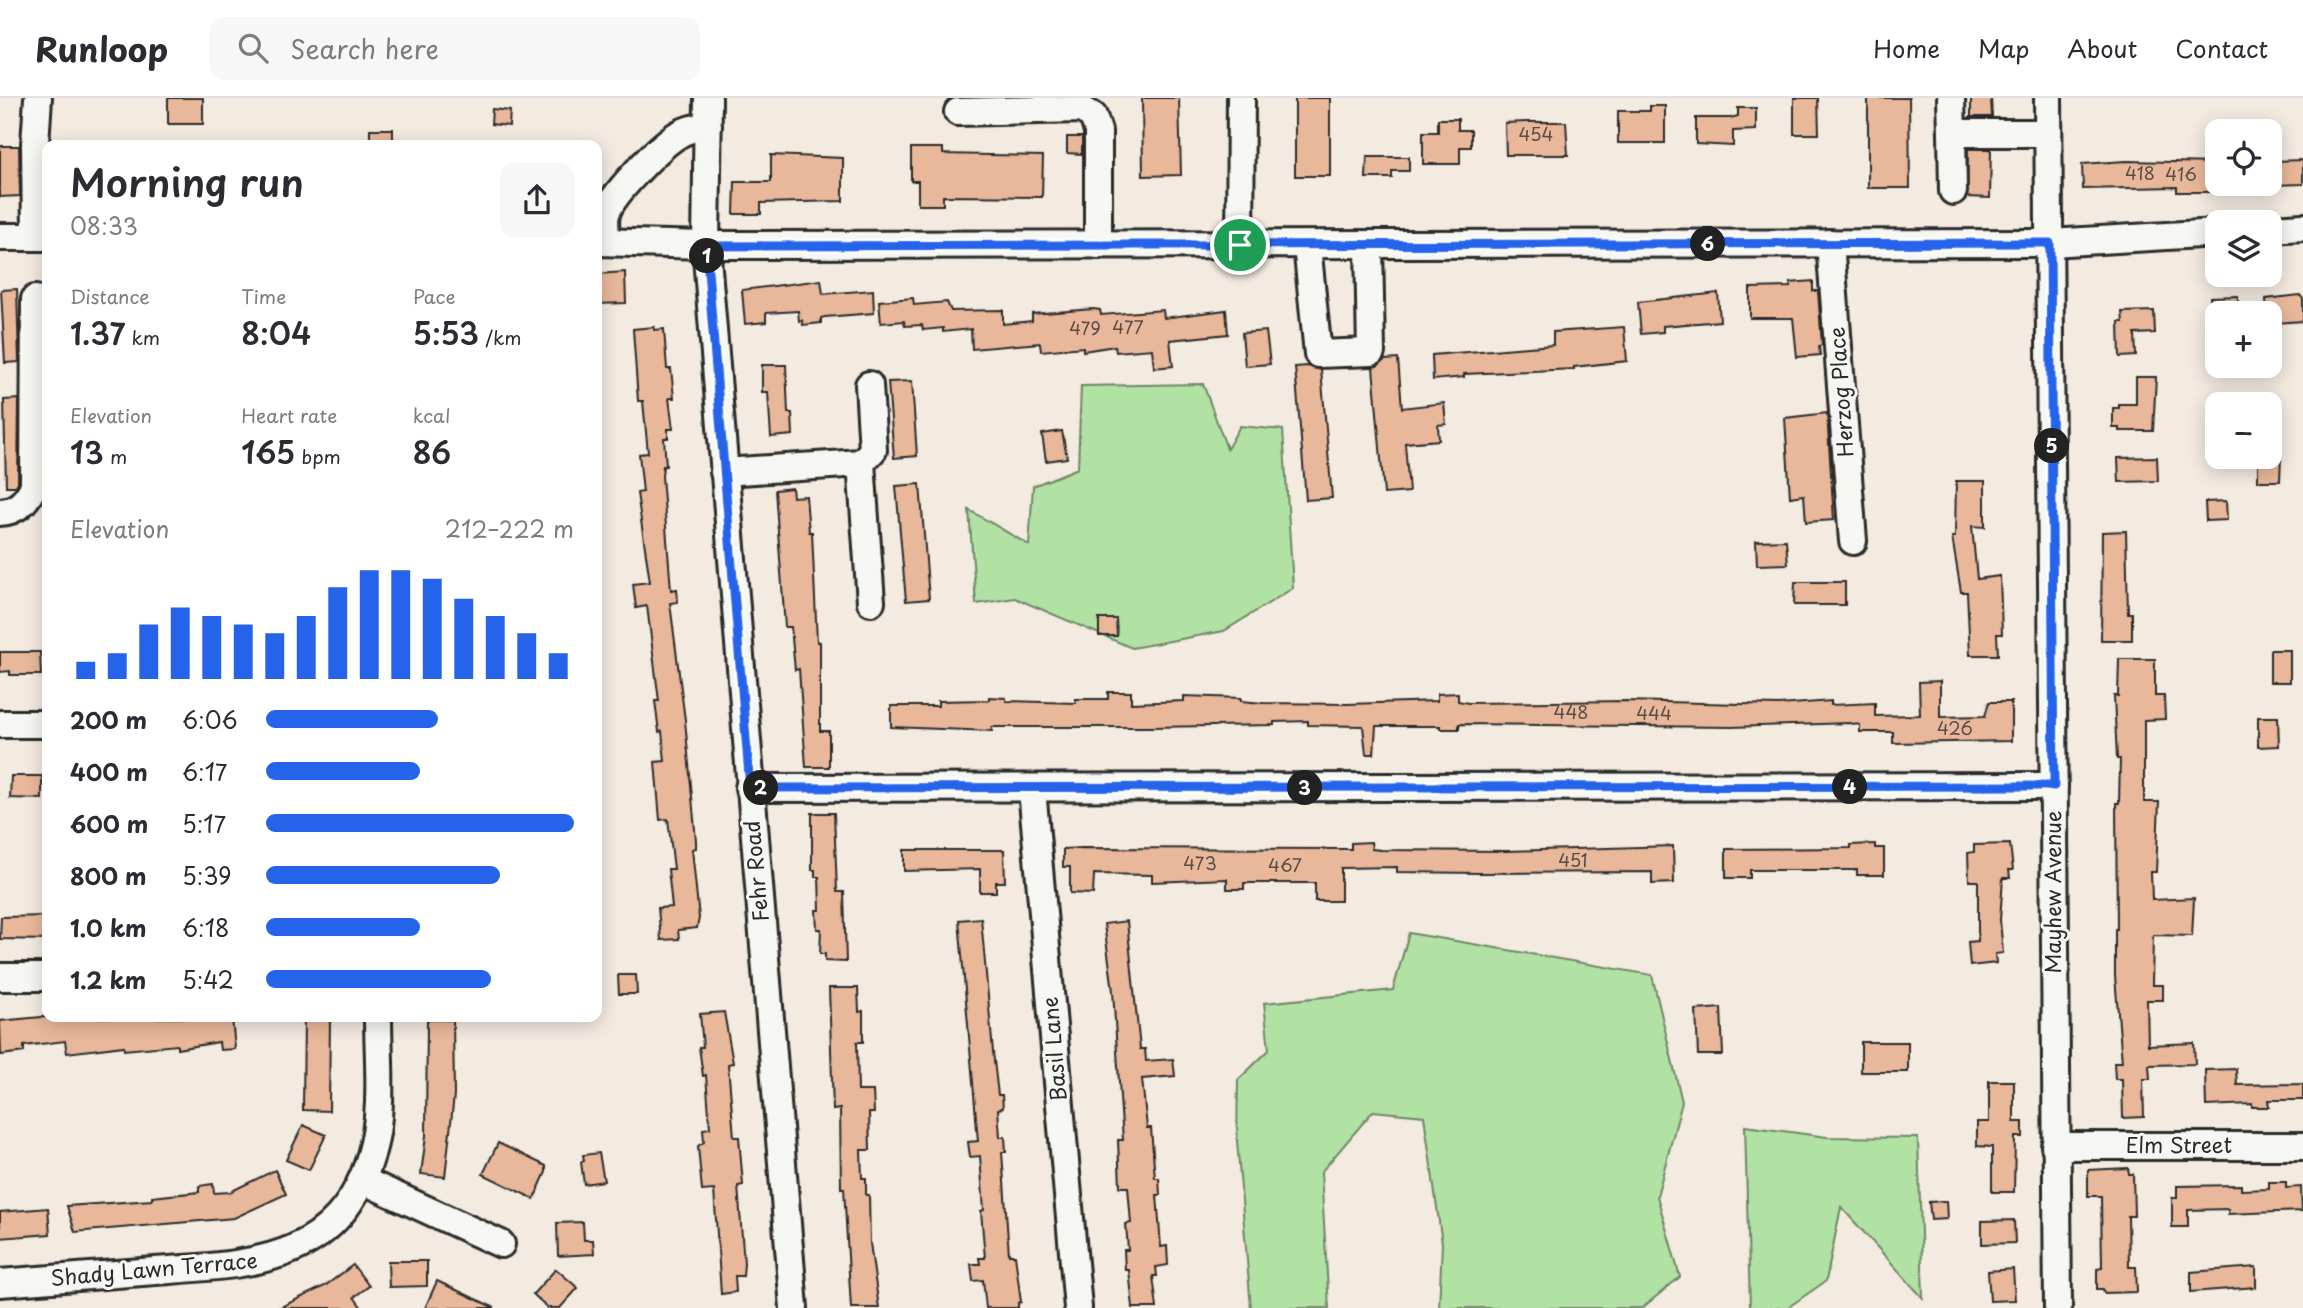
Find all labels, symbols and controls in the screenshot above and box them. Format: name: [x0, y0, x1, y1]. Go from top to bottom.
search box: [210, 17, 700, 80]
text: Runloop: [35, 23, 168, 73]
icon: search: [234, 29, 272, 67]
text: Search here: [290, 29, 439, 68]
text: Home: [1873, 30, 1940, 66]
text: Map: [1978, 30, 2029, 66]
text: About: [2067, 30, 2137, 66]
text: Contact: [2175, 30, 2268, 66]
map controls: [2205, 119, 2282, 469]
button: locate: [2205, 119, 2282, 196]
house number: 454: [1519, 120, 1553, 147]
text: Morning run: [70, 153, 304, 210]
house number: 418: [2125, 159, 2155, 186]
house number: 416: [2165, 160, 2197, 187]
button: share: [500, 163, 574, 237]
text: 08:33: [70, 208, 138, 243]
button: layers: [2205, 210, 2282, 287]
pin: [1210, 215, 1270, 275]
icon: arrive: [1221, 226, 1259, 264]
pin: 6: [1690, 226, 1726, 262]
text: 6: [1701, 229, 1714, 257]
pin: 1: [690, 238, 724, 274]
text: 1: [702, 241, 711, 269]
text: Distance: [70, 282, 150, 310]
text: Time: [241, 282, 286, 310]
text: Pace: [413, 282, 456, 310]
button: +: [2205, 301, 2282, 378]
text: 1.37: [70, 310, 125, 355]
text: 8:04: [241, 310, 311, 355]
text: 5:53: [413, 310, 479, 355]
house number: 477: [1112, 313, 1144, 340]
house number: 479: [1069, 314, 1101, 341]
text: km: [125, 323, 160, 351]
text: /km: [479, 323, 522, 351]
street label: Herzog Place: [1819, 326, 1861, 458]
button: −: [2205, 392, 2282, 469]
text: Elevation: [70, 401, 152, 429]
text: Heart rate: [241, 401, 337, 429]
text: kcal: [413, 401, 451, 429]
pin: 5: [2035, 428, 2070, 464]
text: 13: [70, 429, 104, 474]
text: 165: [241, 429, 295, 474]
text: 86: [413, 429, 451, 474]
text: 5: [2045, 431, 2058, 459]
text: m: [104, 442, 127, 470]
text: bpm: [295, 442, 341, 470]
text: Elevation: [70, 511, 169, 546]
text: 212–222 m: [445, 511, 574, 546]
house number: 448: [1554, 698, 1588, 725]
house number: 444: [1636, 699, 1672, 726]
text: 200 m: [70, 702, 147, 737]
text: 6:06: [182, 702, 238, 737]
house number: 426: [1937, 714, 1973, 741]
text: 400 m: [70, 754, 148, 789]
text: 6:17: [182, 754, 227, 789]
pin: 2: [744, 770, 778, 806]
pin: 3: [1288, 770, 1322, 806]
pin: 4: [1832, 770, 1868, 804]
text: 4: [1843, 772, 1856, 800]
text: 2: [754, 773, 767, 801]
text: 3: [1298, 773, 1311, 801]
text: 600 m: [70, 806, 148, 841]
text: 5:17: [182, 806, 226, 841]
street label: Mayhew Avenue: [2036, 811, 2068, 973]
street label: Fehr Road: [735, 819, 775, 923]
house number: 451: [1558, 846, 1588, 873]
house number: 473: [1183, 849, 1217, 876]
house number: 467: [1268, 851, 1302, 878]
text: 800 m: [70, 858, 147, 893]
text: 5:39: [182, 858, 232, 893]
text: 1.0 km: [70, 910, 147, 945]
text: 6:18: [182, 910, 229, 945]
text: 1.2 km: [70, 962, 146, 997]
text: 5:42: [182, 962, 234, 997]
street label: Basil Lane: [1033, 996, 1074, 1103]
street label: Elm Street: [2126, 1128, 2232, 1160]
street label: Shady Lawn Terrace: [49, 1243, 259, 1293]

